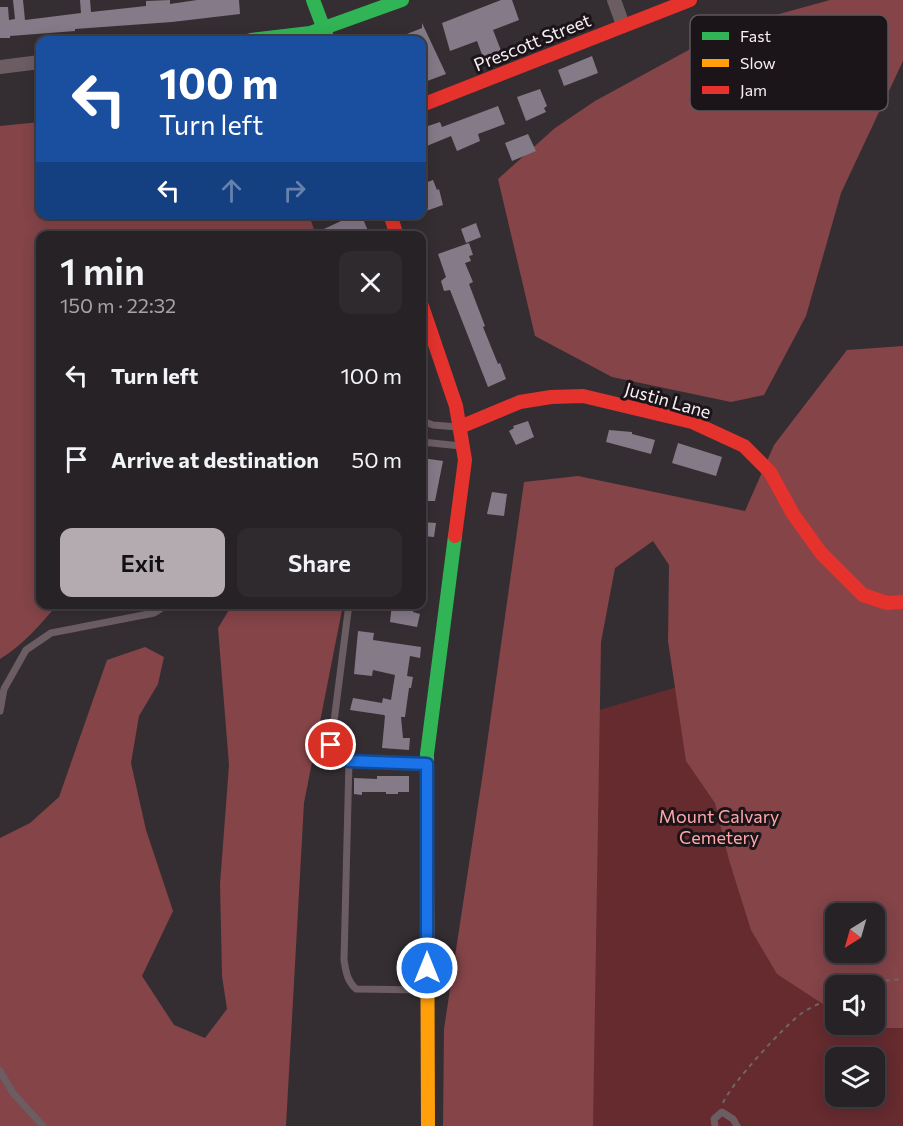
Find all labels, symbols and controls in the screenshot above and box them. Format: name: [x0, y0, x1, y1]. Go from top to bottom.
street label: Prescott Street: [470, 8, 594, 76]
legend: [690, 15, 888, 111]
text: Fast: [740, 26, 771, 45]
text: Slow: [740, 53, 776, 72]
text: 100 m: [159, 56, 279, 108]
icon: left: [60, 60, 138, 138]
text: Jam: [740, 80, 767, 99]
text: Turn left: [159, 108, 263, 141]
icon: left: [152, 174, 185, 207]
icon: ahead: [215, 174, 248, 207]
icon: right: [278, 174, 311, 207]
text: 1 min: [60, 248, 145, 292]
button: close: [339, 251, 402, 314]
text: 150 m · 22:32: [60, 293, 176, 317]
icon: left: [60, 359, 93, 392]
text: Turn left: [111, 362, 198, 389]
text: 100 m: [340, 362, 402, 389]
street label: Justin Lane: [622, 377, 714, 423]
icon: arrive: [60, 443, 93, 476]
text: Arrive at destination: [111, 446, 319, 473]
text: 50 m: [352, 446, 402, 473]
button: Exit: [60, 528, 225, 597]
button: Share: [237, 528, 402, 597]
pin: [305, 719, 356, 770]
icon: arrive: [314, 728, 347, 761]
park label: Mount Calvary Cemetery: [659, 805, 779, 848]
north arrow: [825, 903, 885, 963]
map controls: [825, 903, 885, 1107]
position arrow: [395, 936, 459, 1000]
button: sound: [825, 975, 885, 1035]
button: layers: [825, 1047, 885, 1107]

